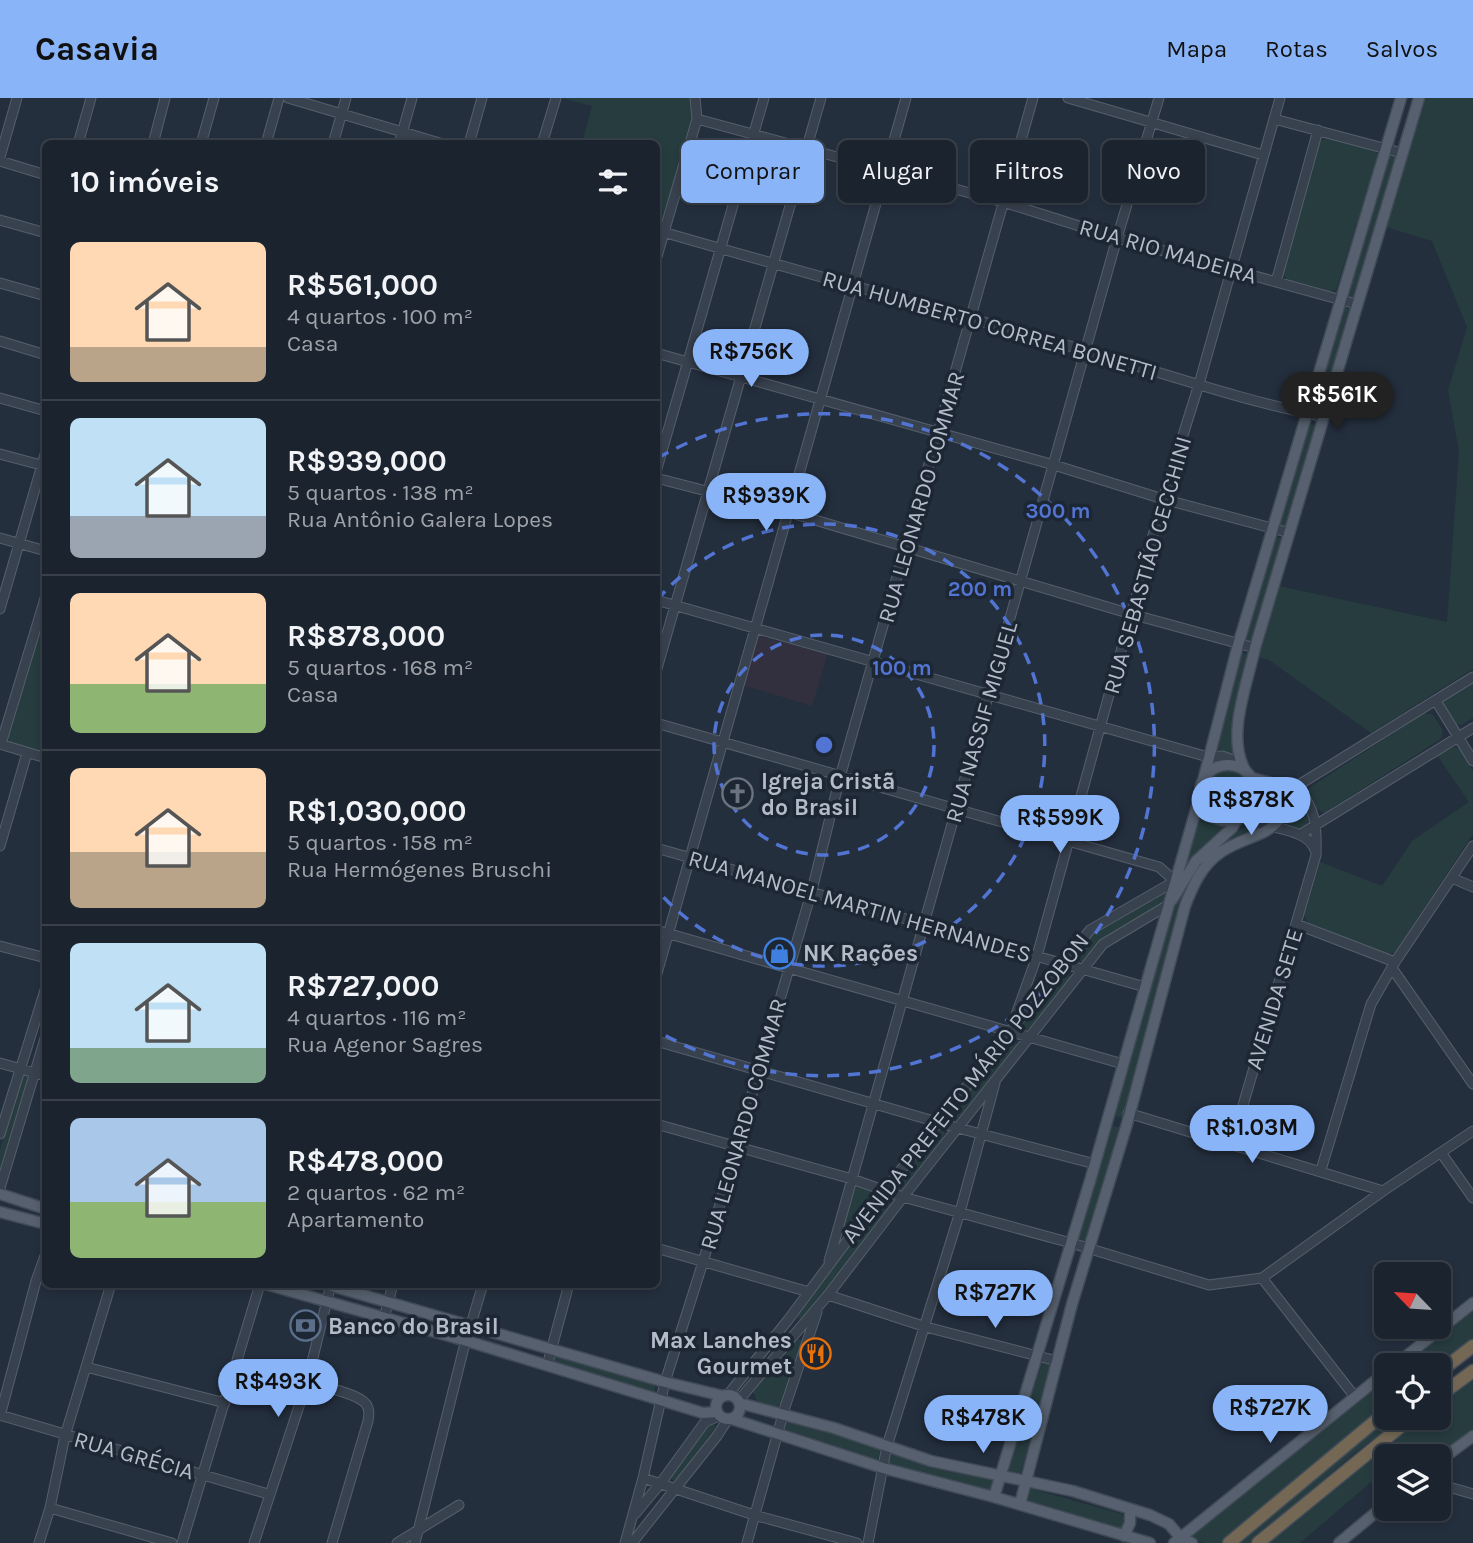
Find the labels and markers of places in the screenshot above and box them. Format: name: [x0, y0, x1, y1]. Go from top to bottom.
pin: R$756K: [694, 330, 808, 389]
pin: R$561K: [1280, 372, 1394, 432]
pin: R$939K: [709, 474, 823, 533]
centre of rings: [812, 733, 836, 757]
place label: Igreja Cristã do Brasil: [761, 768, 895, 821]
church icon: Igreja Cristã do Brasil: [721, 777, 755, 811]
pin: R$878K: [1194, 778, 1308, 837]
pin: R$599K: [1003, 796, 1117, 855]
shop icon: NK Rações: [763, 936, 797, 970]
place label: NK Rações: [803, 940, 918, 967]
pin: R$1.03M: [1187, 1105, 1317, 1165]
pin: R$727K: [938, 1270, 1052, 1330]
bank icon: Banco do Brasil: [288, 1309, 322, 1343]
place label: Banco do Brasil: [328, 1313, 499, 1340]
place label: Max Lanches Gourmet: [650, 1327, 792, 1380]
restaurant icon: Max Lanches Gourmet: [798, 1336, 832, 1370]
pin: R$493K: [221, 1360, 335, 1419]
pin: R$727K: [1213, 1386, 1327, 1445]
pin: R$478K: [926, 1396, 1040, 1455]

